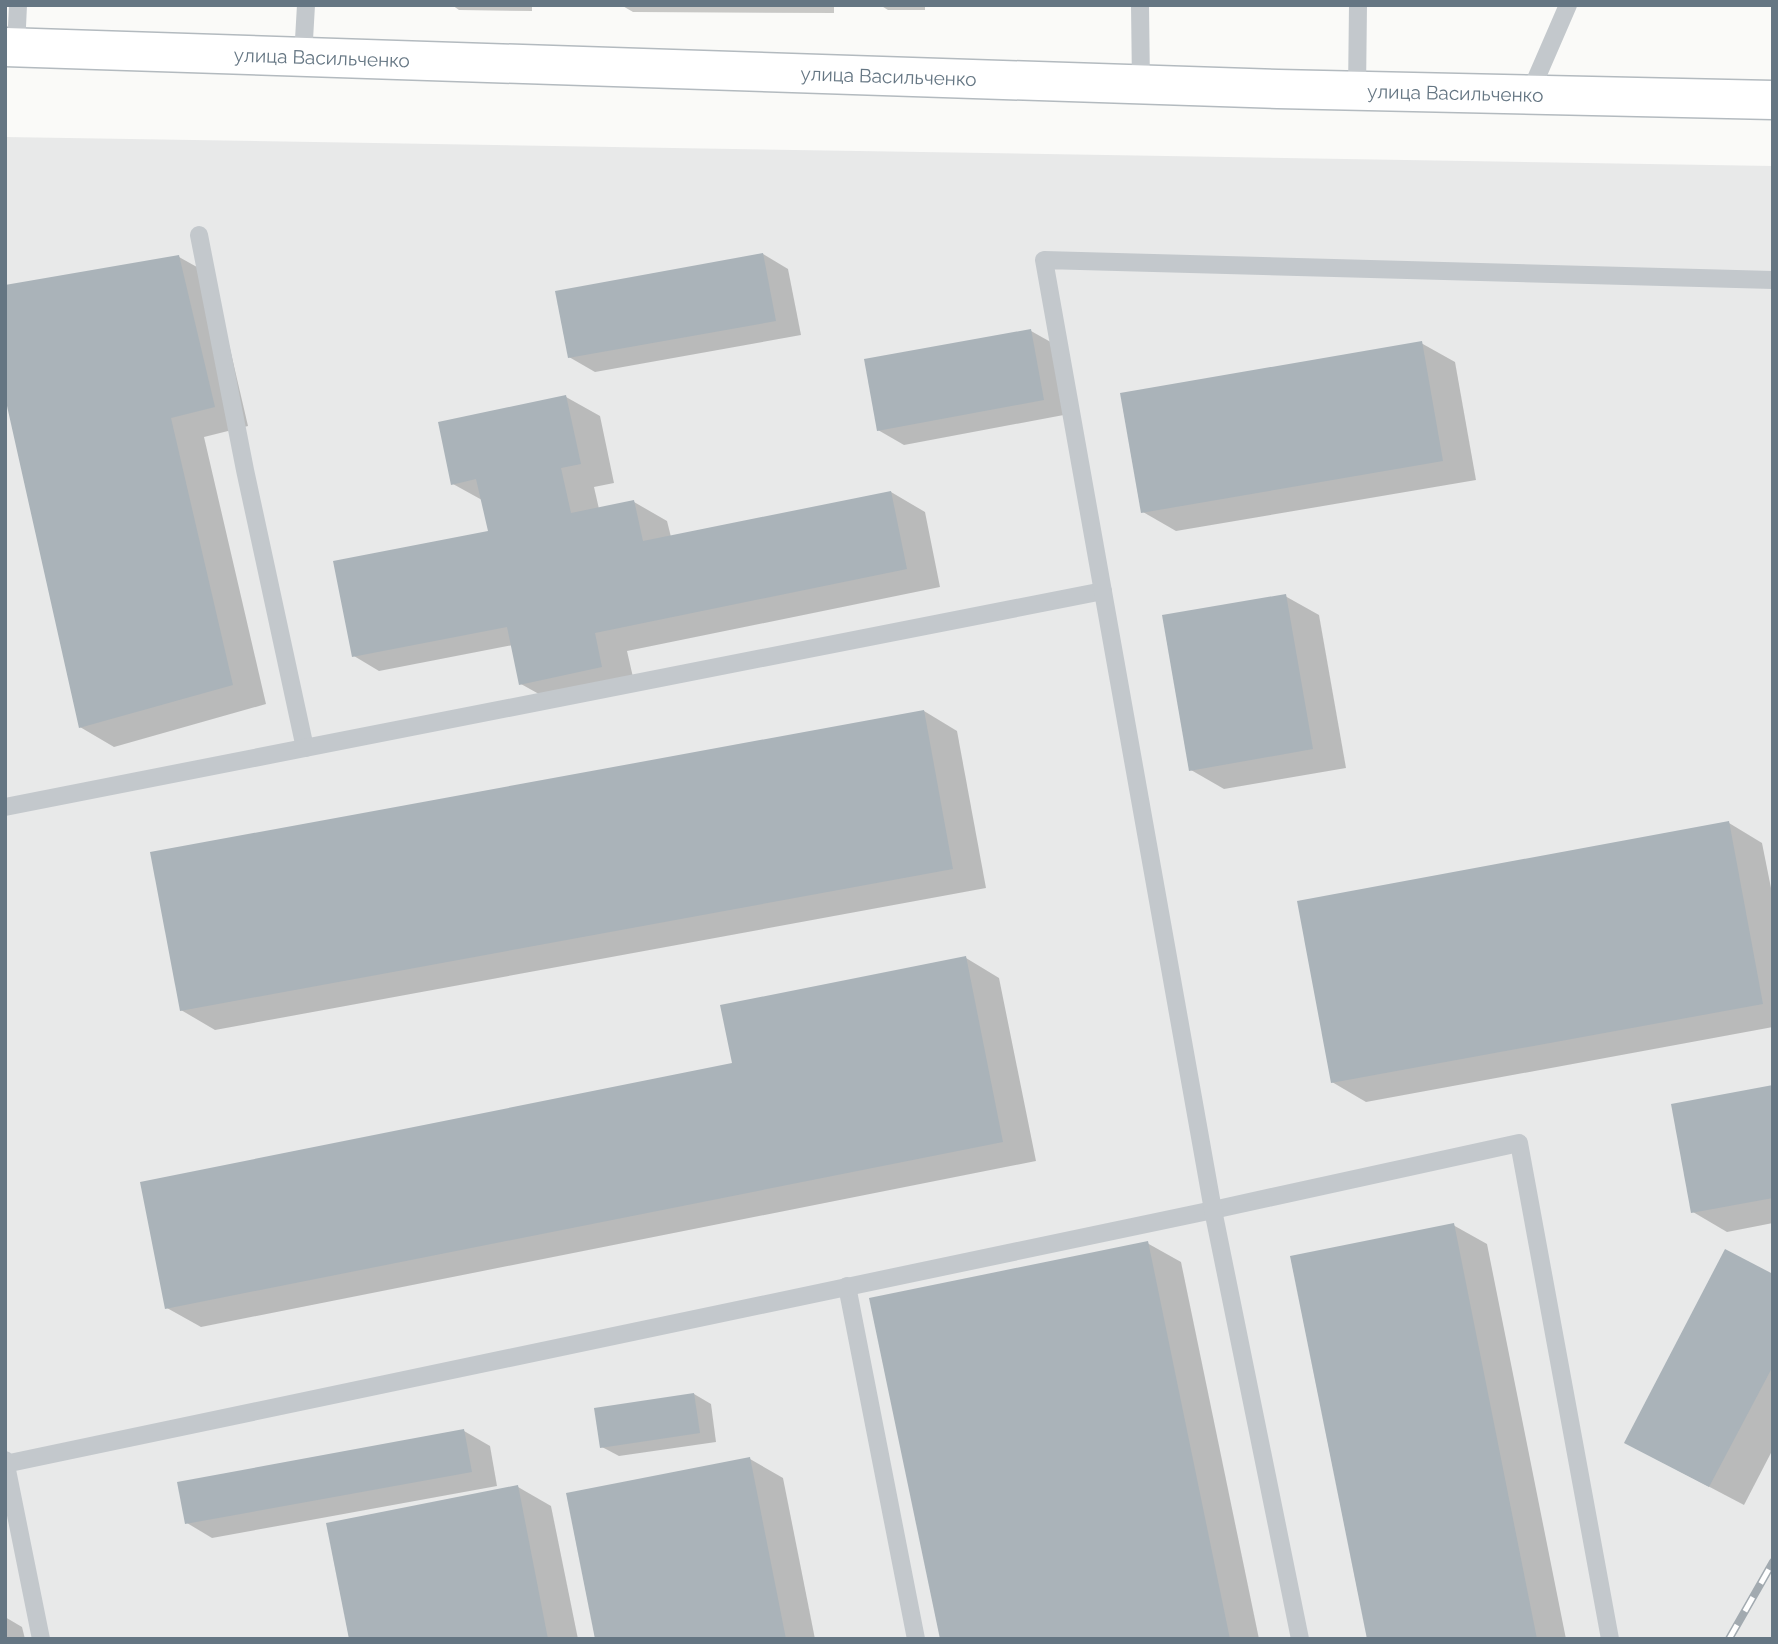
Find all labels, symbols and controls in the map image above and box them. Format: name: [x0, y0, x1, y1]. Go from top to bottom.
street label: улица Васильченко: [233, 44, 410, 71]
street label: улица Васильченко: [800, 62, 977, 90]
street label: улица Васильченко: [1367, 80, 1544, 106]

